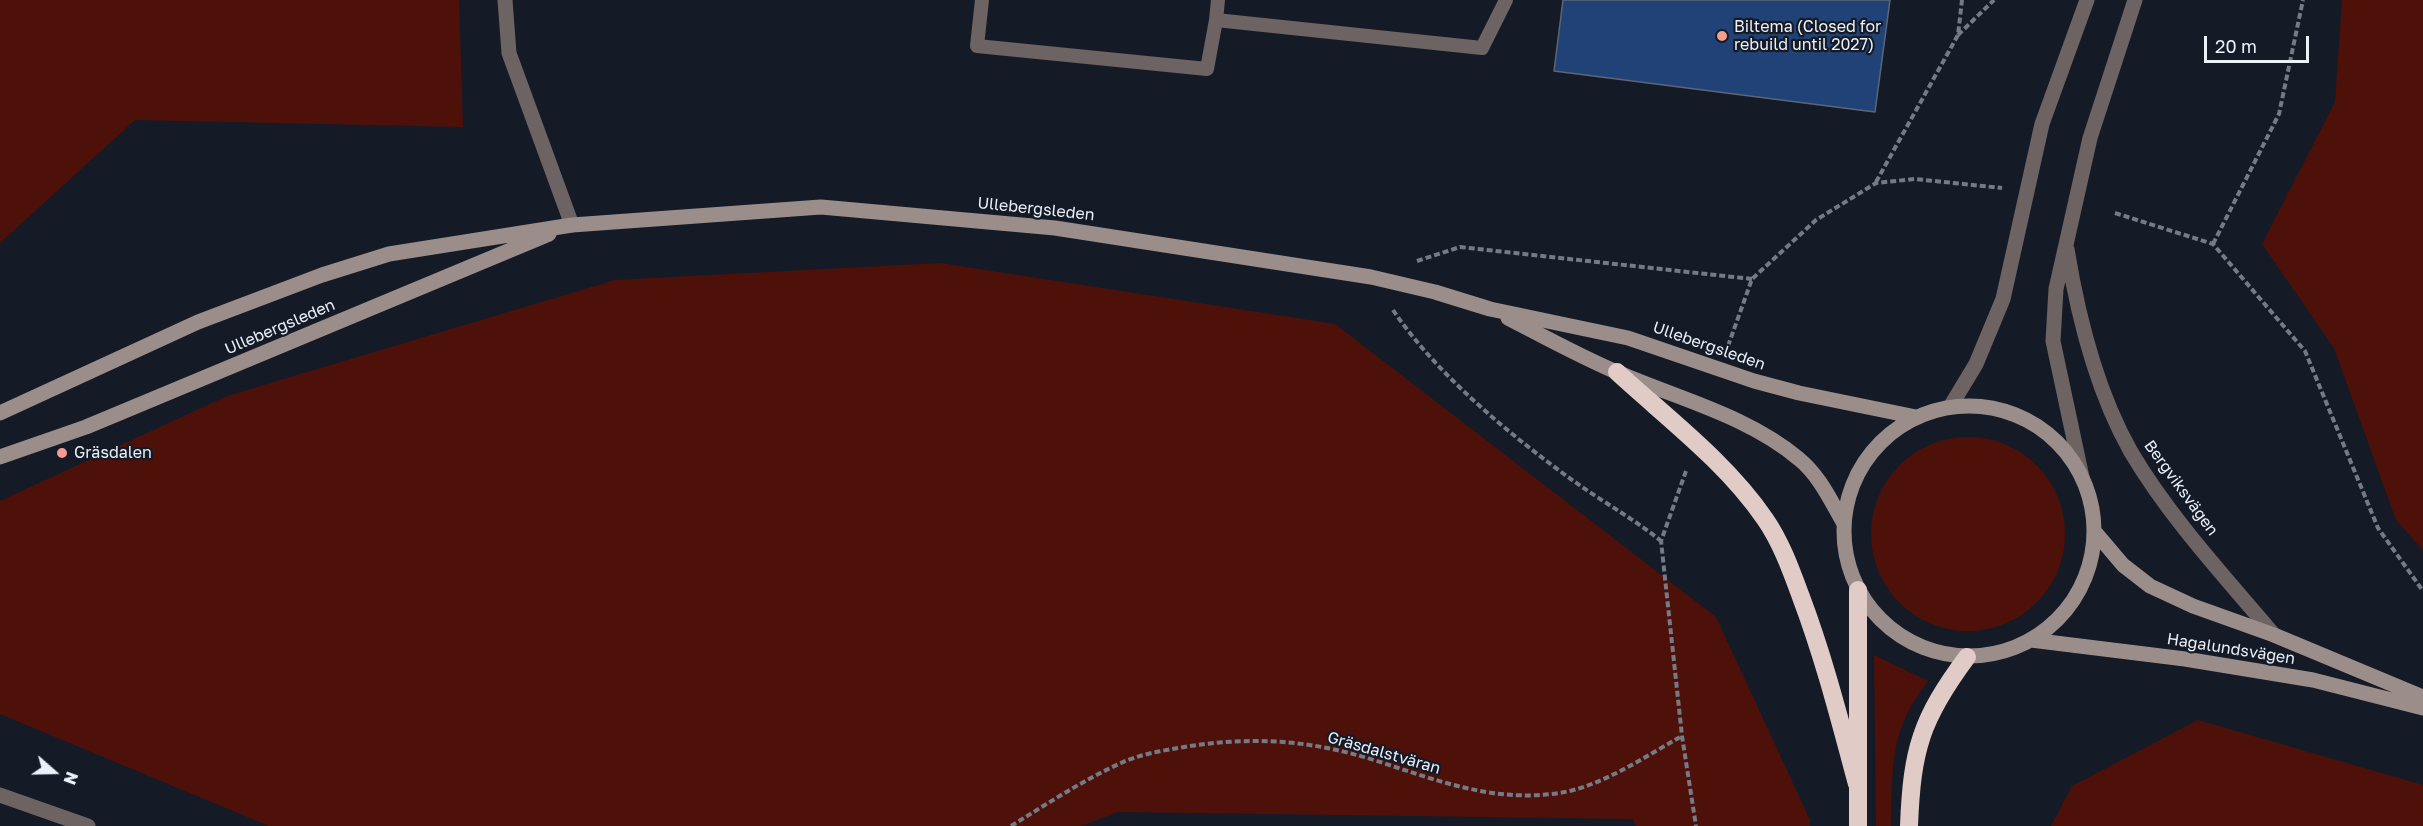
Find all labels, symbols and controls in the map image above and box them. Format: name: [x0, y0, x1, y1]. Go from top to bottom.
place label: Biltema (Closed for rebuild until 2027): [1734, 17, 1881, 55]
scale bar: [2207, 24, 2312, 62]
marker: Biltema (Closed for rebuild until 2027): [1715, 29, 1729, 43]
text: 20 m: [2215, 35, 2257, 57]
street label: Ullebergsleden: [976, 193, 1096, 225]
street label: Ullebergsleden: [222, 295, 338, 359]
street label: Ullebergsleden: [1650, 318, 1768, 374]
street label: Bergviksvägen: [2140, 437, 2222, 539]
place label: Gräsdalen: [74, 443, 152, 463]
marker: Gräsdalen: [55, 446, 69, 460]
street label: Hagalundsvägen: [2165, 629, 2297, 669]
street label: Gräsdalstväran: [1325, 728, 1443, 778]
north arrow: [24, 742, 84, 802]
text: N: [59, 769, 82, 787]

